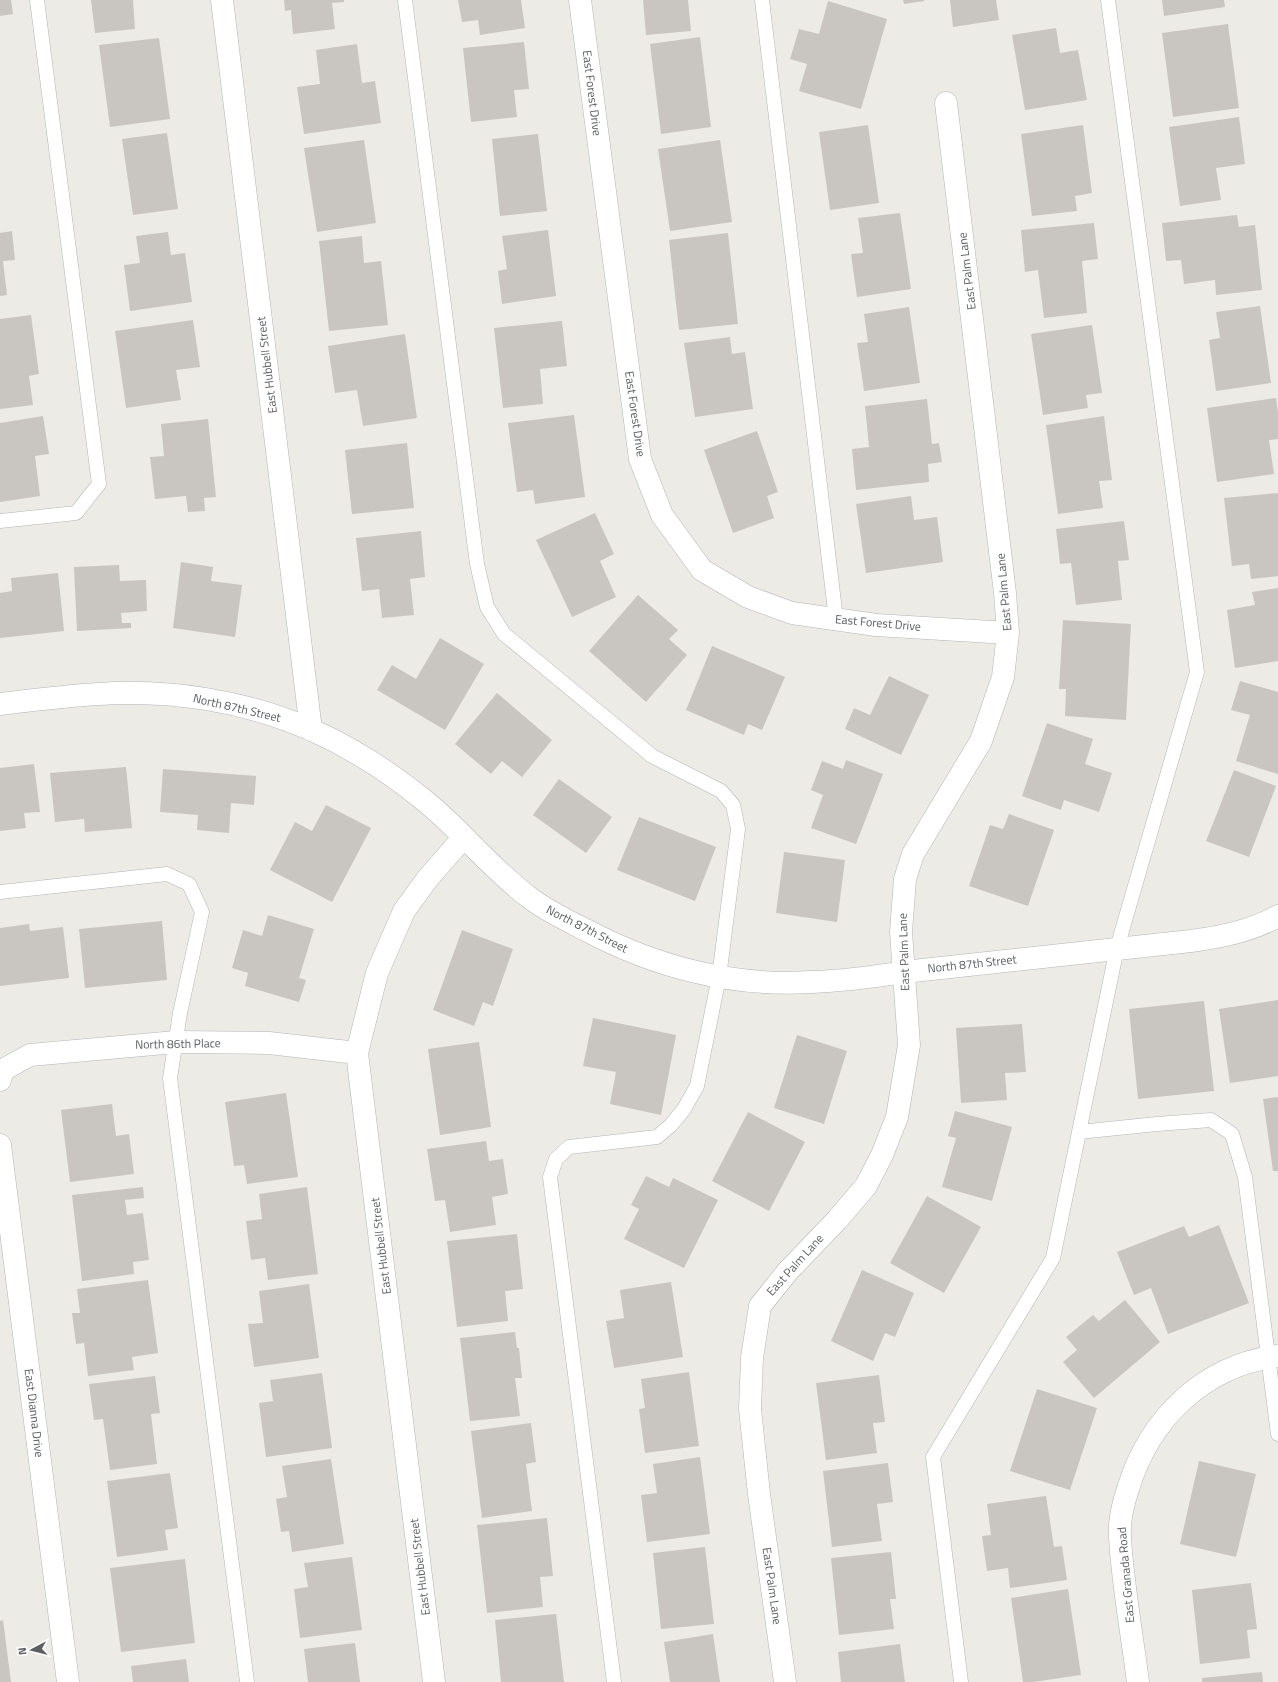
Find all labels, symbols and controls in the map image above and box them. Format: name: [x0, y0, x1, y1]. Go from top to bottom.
street label: East Forest Drive: [578, 49, 607, 137]
street label: East Palm Lane: [952, 231, 981, 311]
street label: East Hubbell Street: [251, 315, 282, 415]
street label: East Forest Drive: [620, 370, 651, 458]
street label: East Palm Lane: [991, 552, 1016, 632]
street label: East Forest Drive: [834, 609, 922, 636]
street label: North 87th Street: [191, 688, 284, 727]
street label: North 87th Street: [543, 900, 632, 958]
street label: East Palm Lane: [893, 913, 914, 991]
street label: North 87th Street: [926, 949, 1018, 978]
street label: North 86th Place: [135, 1033, 221, 1054]
street label: East Hubbell Street: [365, 1196, 396, 1296]
street label: East Palm Lane: [762, 1229, 828, 1300]
street label: East Dianna Drive: [20, 1367, 49, 1458]
street label: East Hubbell Street: [404, 1517, 435, 1617]
street label: East Granada Road: [1112, 1526, 1139, 1624]
street label: East Palm Lane: [758, 1546, 787, 1626]
north arrow: [12, 1630, 52, 1670]
text: N: [14, 1646, 30, 1656]

